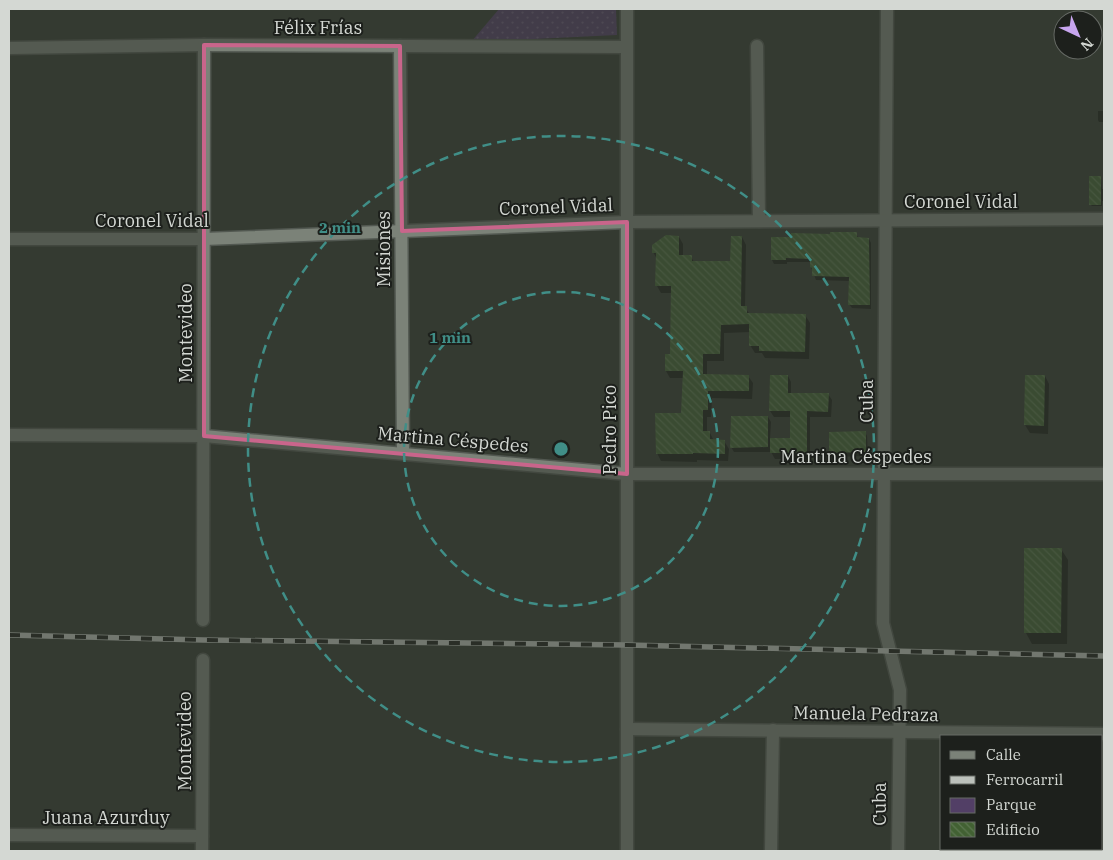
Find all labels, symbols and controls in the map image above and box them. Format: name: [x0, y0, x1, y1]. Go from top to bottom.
north arrow: [1053, 10, 1103, 60]
street label: Félix Frías: [274, 16, 362, 39]
text: N: [1077, 34, 1097, 55]
street label: Coronel Vidal: [904, 190, 1018, 213]
street label: Coronel Vidal: [499, 193, 613, 220]
street label: Coronel Vidal: [95, 209, 209, 232]
street label: Misiones: [372, 211, 395, 287]
text: 2 min: [319, 218, 361, 237]
street label: Montevideo: [174, 283, 197, 383]
text: 1 min: [429, 328, 471, 347]
street label: Cuba: [855, 379, 878, 423]
street label: Pedro Pico: [598, 385, 621, 475]
street label: Martina Céspedes: [377, 421, 530, 458]
centre of rings: [552, 440, 570, 458]
street label: Martina Céspedes: [780, 445, 932, 468]
street label: Montevideo: [173, 691, 196, 791]
street label: Manuela Pedraza: [793, 701, 939, 726]
legend: [940, 735, 1103, 850]
text: Calle: [986, 745, 1021, 764]
text: Ferrocarril: [986, 770, 1063, 789]
street label: Cuba: [868, 782, 891, 826]
text: Parque: [986, 795, 1036, 814]
street label: Juana Azurduy: [42, 806, 170, 829]
text: Edificio: [986, 820, 1040, 839]

